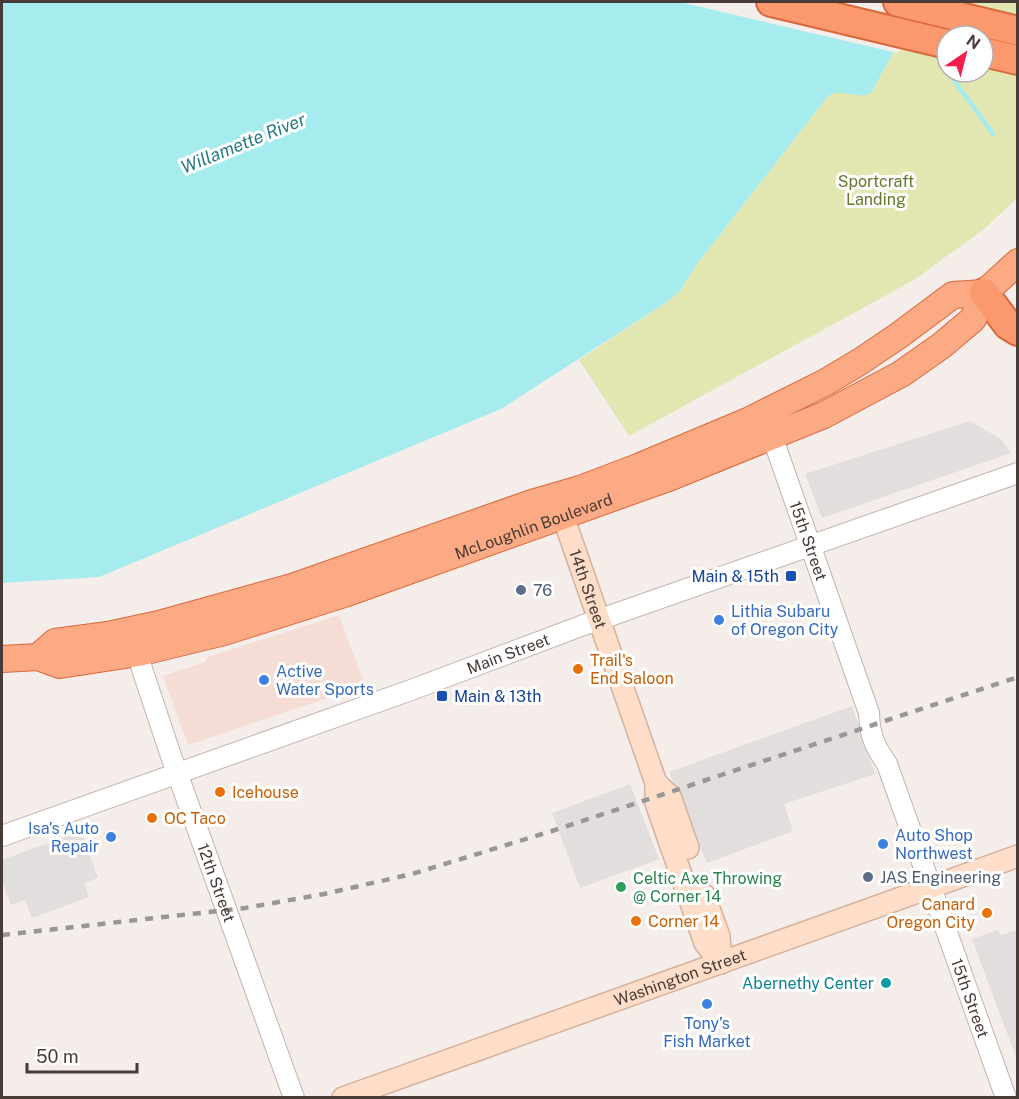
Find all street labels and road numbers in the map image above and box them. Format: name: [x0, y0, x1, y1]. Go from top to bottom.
street label: McLoughlin Boulevard: [452, 489, 615, 563]
street label: 15th Street: [786, 498, 831, 583]
street label: 14th Street: [566, 547, 611, 631]
street label: Main Street: [464, 629, 552, 678]
street label: 12th Street: [194, 841, 239, 925]
street label: Washington Street: [611, 945, 749, 1010]
street label: 15th Street: [948, 956, 993, 1040]

